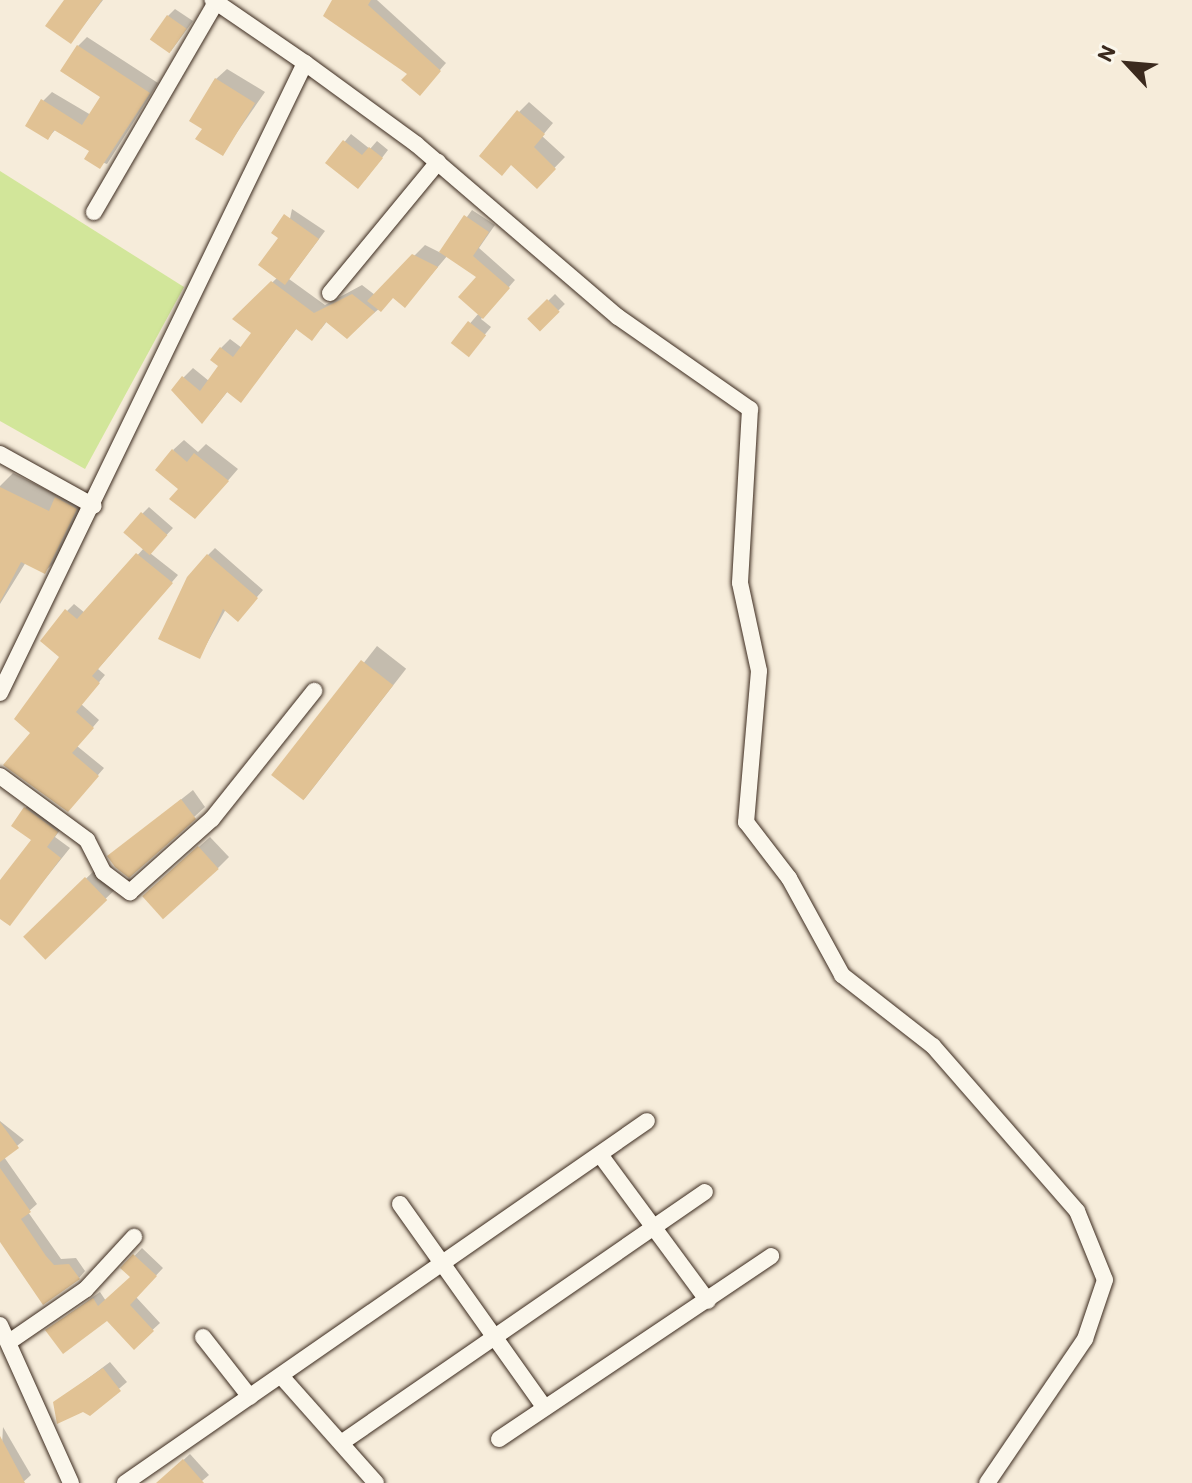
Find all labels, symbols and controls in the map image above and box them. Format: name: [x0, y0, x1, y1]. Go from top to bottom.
north arrow: [1088, 24, 1168, 104]
text: N: [1091, 41, 1121, 66]

